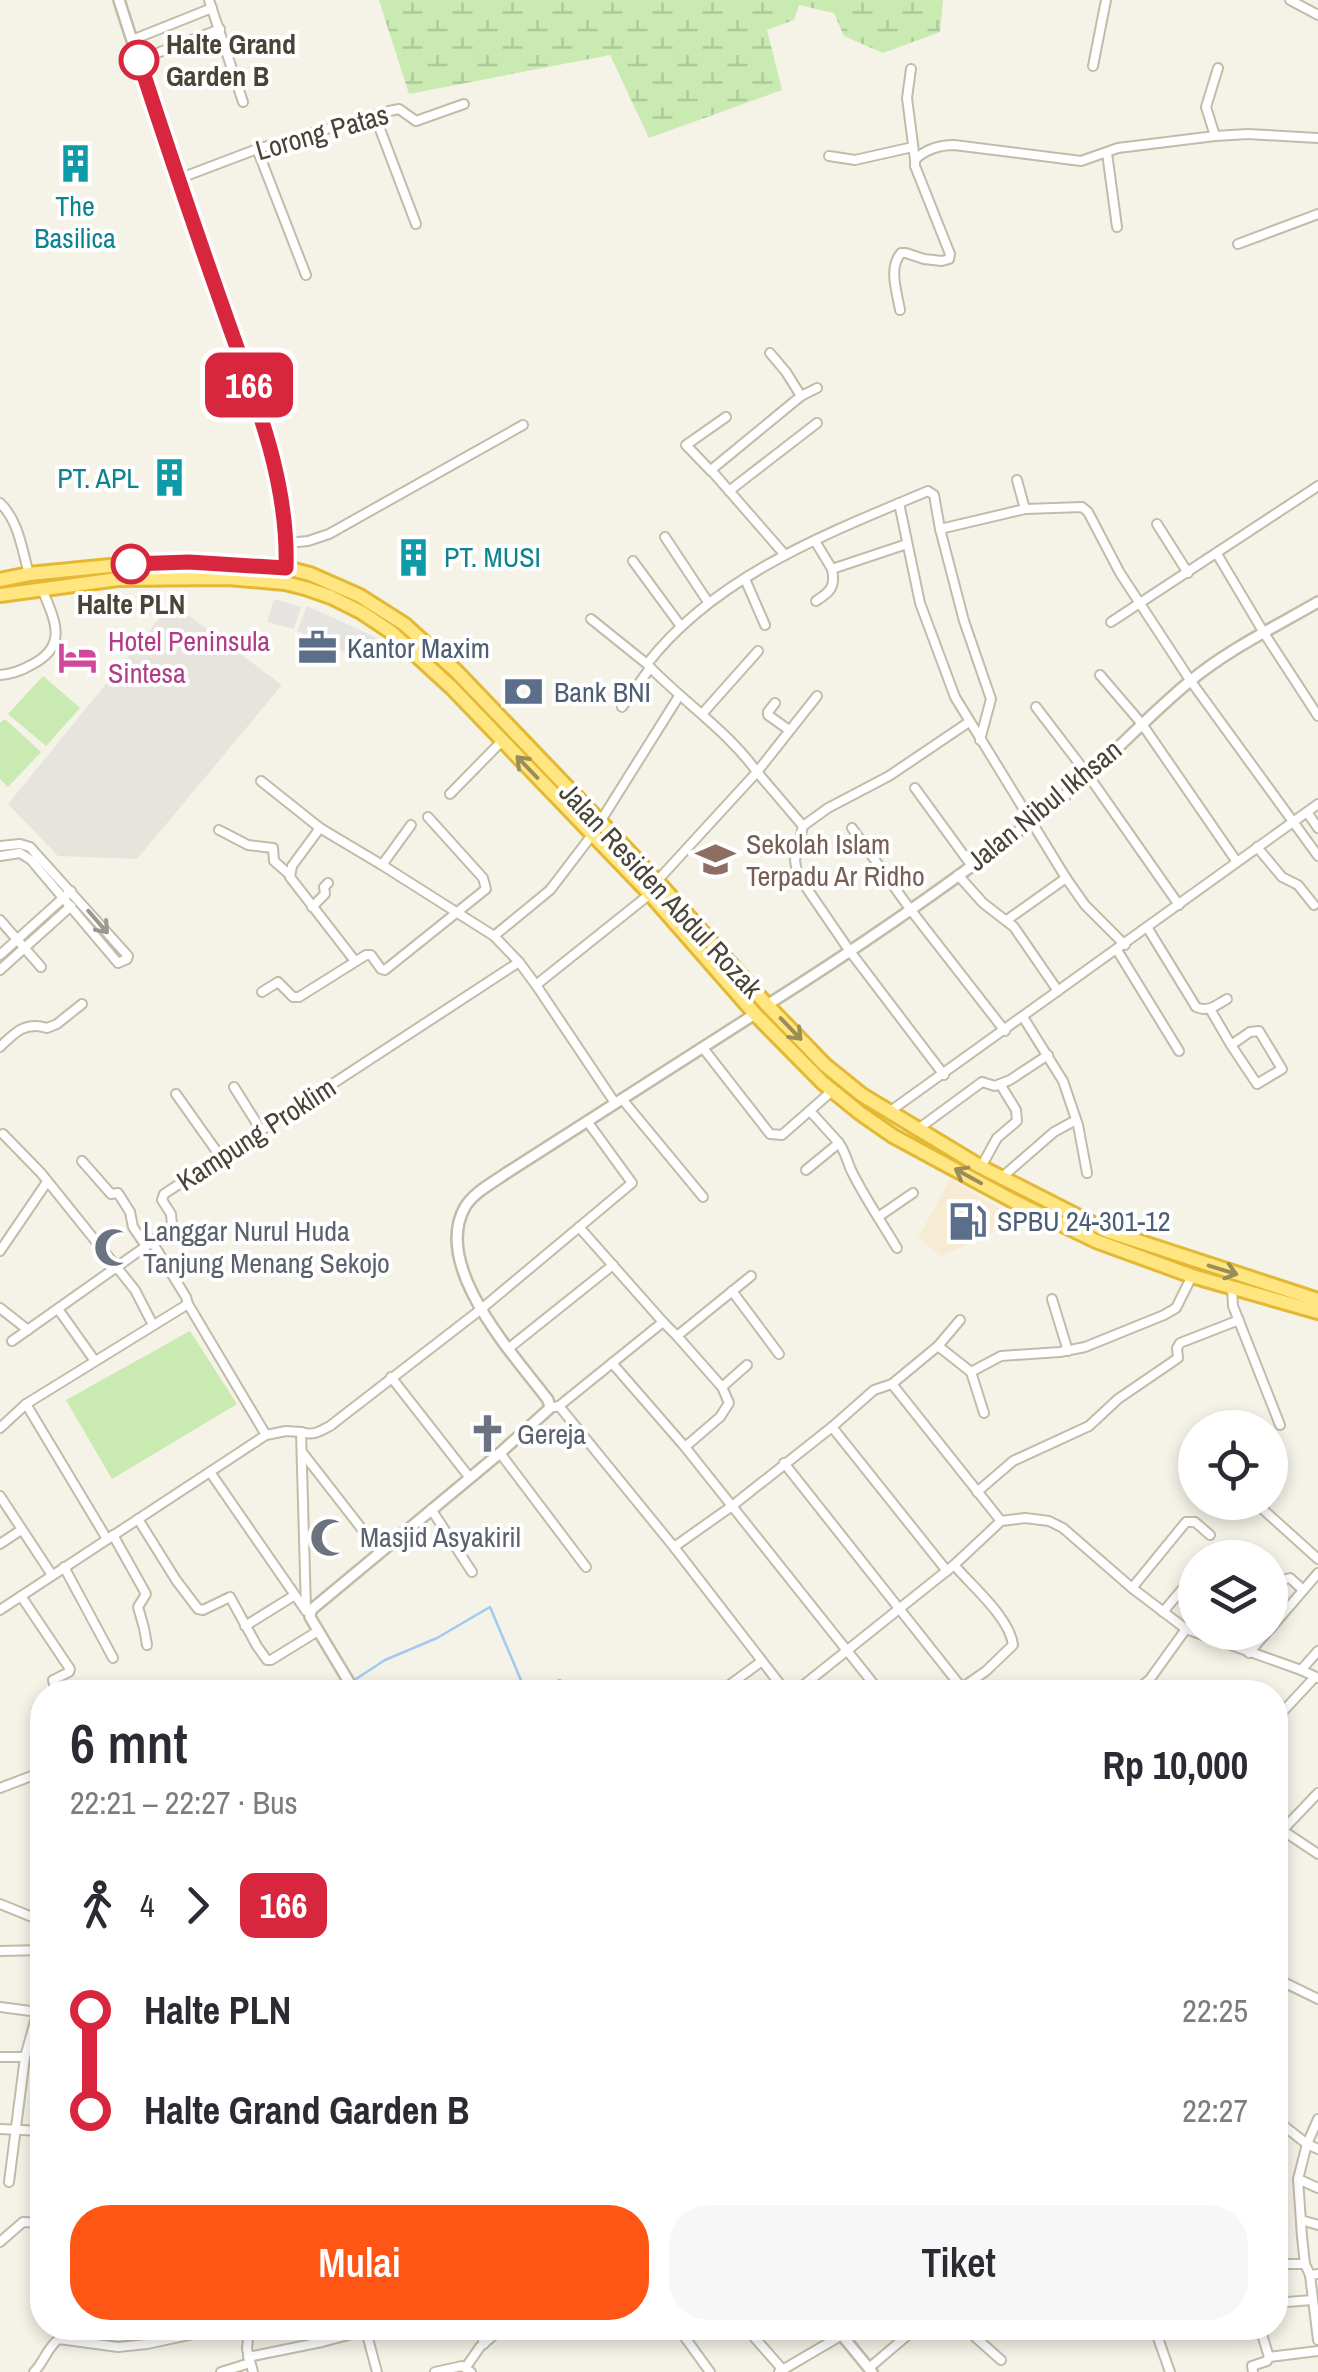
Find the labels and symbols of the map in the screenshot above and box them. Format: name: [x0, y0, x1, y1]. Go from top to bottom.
place label: Halte Grand Garden B: [166, 25, 296, 95]
marker: Halte Grand Garden B: [120, 41, 158, 79]
street label: Lorong Patas: [251, 95, 393, 169]
building icon: The Basilica: [54, 143, 96, 185]
place label: The Basilica: [34, 187, 116, 257]
line badge: 166: [192, 352, 306, 418]
building icon: PT. APL: [148, 457, 190, 499]
place label: PT. APL: [57, 459, 139, 497]
building icon: PT. MUSI: [393, 536, 435, 578]
place label: PT. MUSI: [444, 538, 541, 576]
marker: Halte PLN: [112, 545, 150, 583]
place label: Halte PLN: [77, 585, 185, 623]
place label: Hotel Peninsula Sintesa: [108, 622, 270, 692]
office icon: Kantor Maxim: [296, 627, 338, 669]
place label: Kantor Maxim: [347, 629, 490, 667]
hotel icon: Hotel Peninsula Sintesa: [57, 636, 99, 678]
bank icon: Bank BNI: [503, 671, 545, 713]
place label: Bank BNI: [554, 673, 651, 711]
street label: Jalan Nibul Ikhsan: [959, 731, 1129, 879]
one-way arrow: [515, 756, 539, 780]
street label: Jalan Residen Abdul Rozak: [551, 774, 771, 1006]
place label: Sekolah Islam Terpadu Ar Ridho: [746, 825, 925, 895]
school or university icon: Sekolah Islam Terpadu Ar Ridho: [695, 839, 737, 881]
one-way arrow: [87, 909, 110, 934]
one-way arrow: [779, 1017, 803, 1041]
street label: Kampung Proklim: [169, 1068, 343, 1200]
one-way arrow: [953, 1165, 983, 1185]
fuel station icon: SPBU 24-301-12: [946, 1200, 988, 1242]
place label: SPBU 24-301-12: [997, 1202, 1171, 1240]
place label: Langgar Nurul Huda Tanjung Menang Sekojo: [143, 1212, 390, 1282]
mosque icon: Langgar Nurul Huda Tanjung Menang Sekojo: [92, 1226, 134, 1268]
one-way arrow: [1207, 1262, 1238, 1280]
church icon: Gereja: [466, 1413, 508, 1455]
place label: Gereja: [517, 1415, 586, 1453]
mosque icon: Masjid Asyakiril: [309, 1516, 351, 1558]
place label: Masjid Asyakiril: [360, 1518, 521, 1556]

